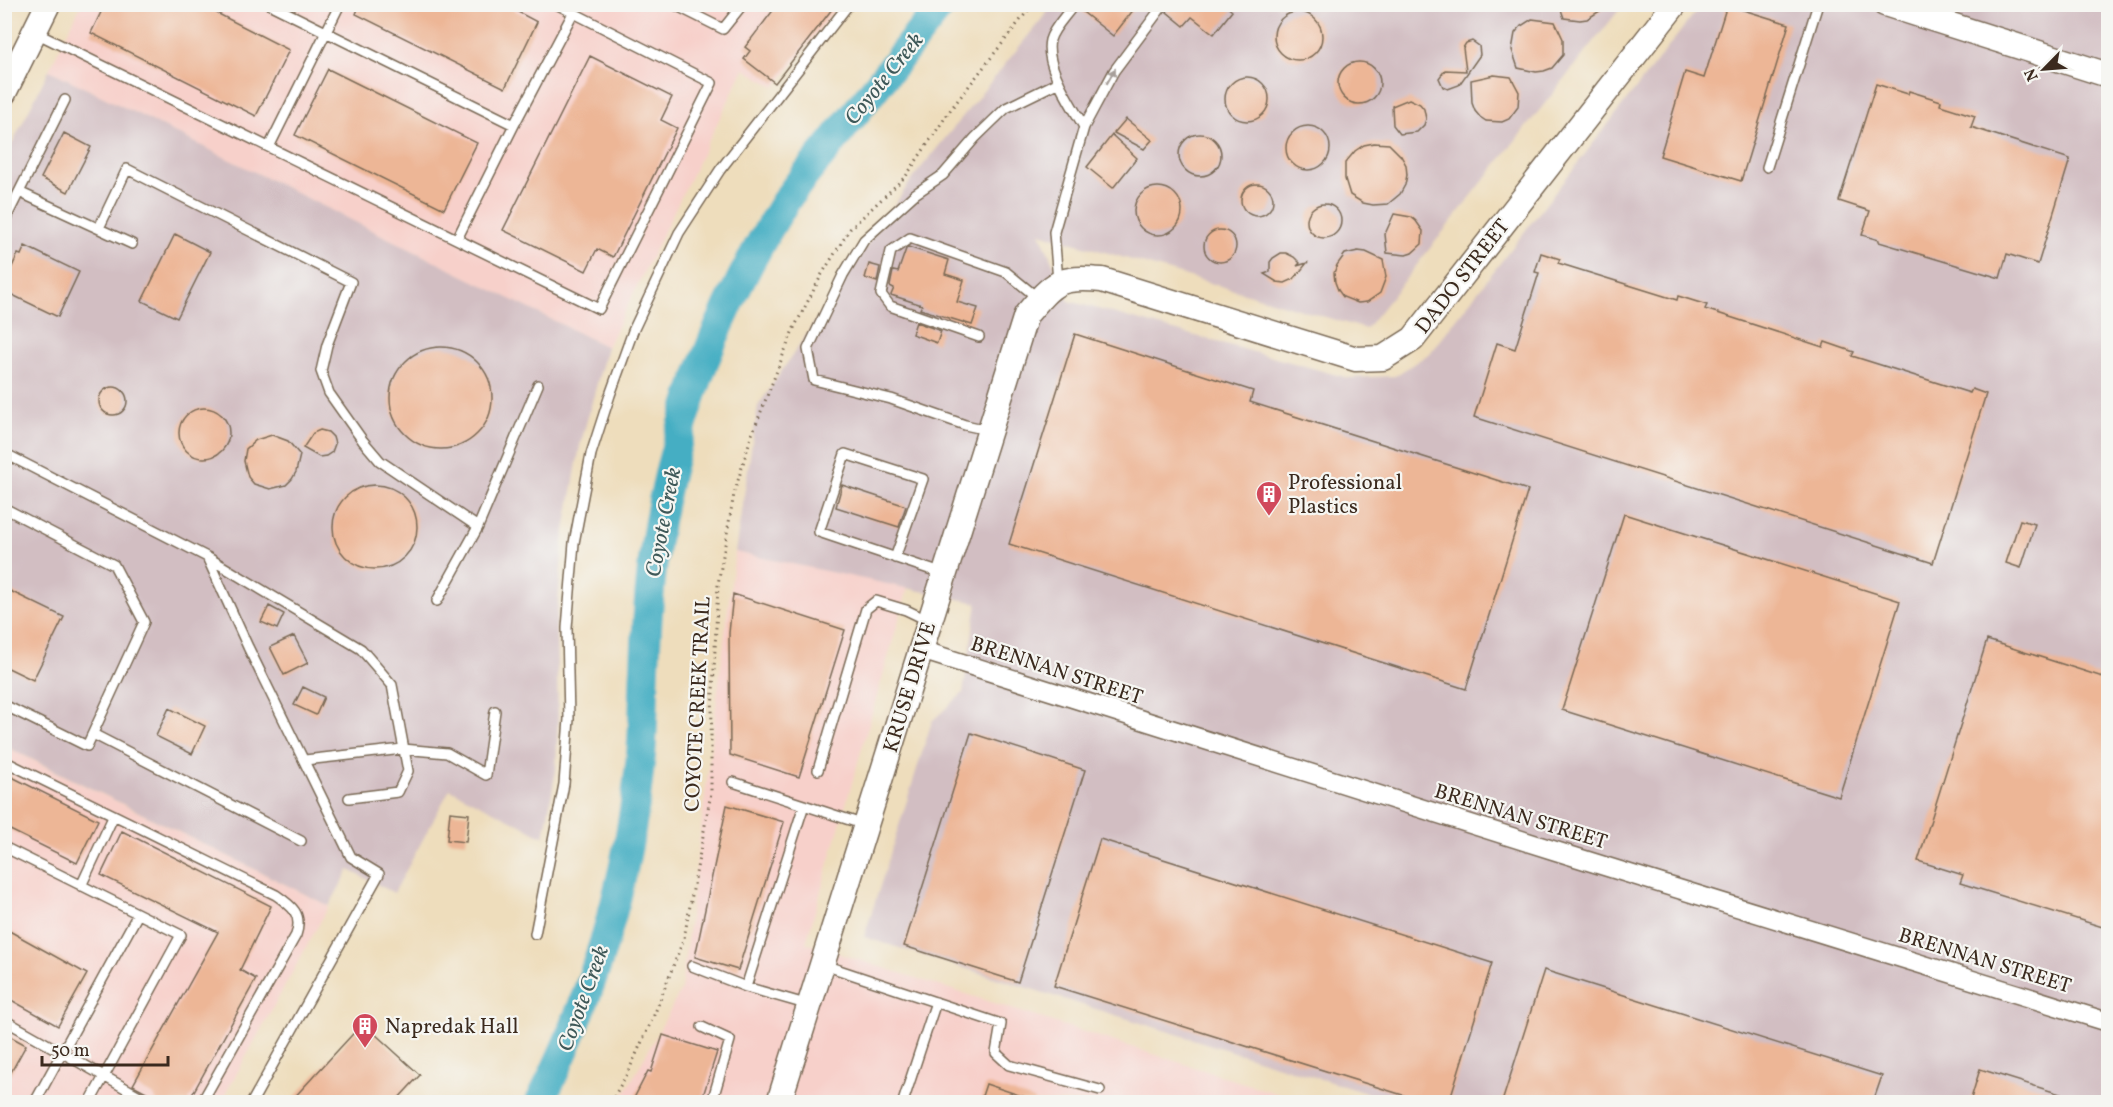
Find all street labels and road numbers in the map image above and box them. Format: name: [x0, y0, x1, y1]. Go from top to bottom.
street label: DADO STREET: [1409, 213, 1517, 340]
street label: COYOTE CREEK TRAIL: [678, 596, 719, 812]
street label: KRUSE DRIVE: [877, 618, 944, 756]
street label: BRENNAN STREET: [967, 630, 1146, 713]
street label: BRENNAN STREET: [1431, 777, 1611, 858]
street label: BRENNAN STREET: [1895, 921, 2075, 1002]

